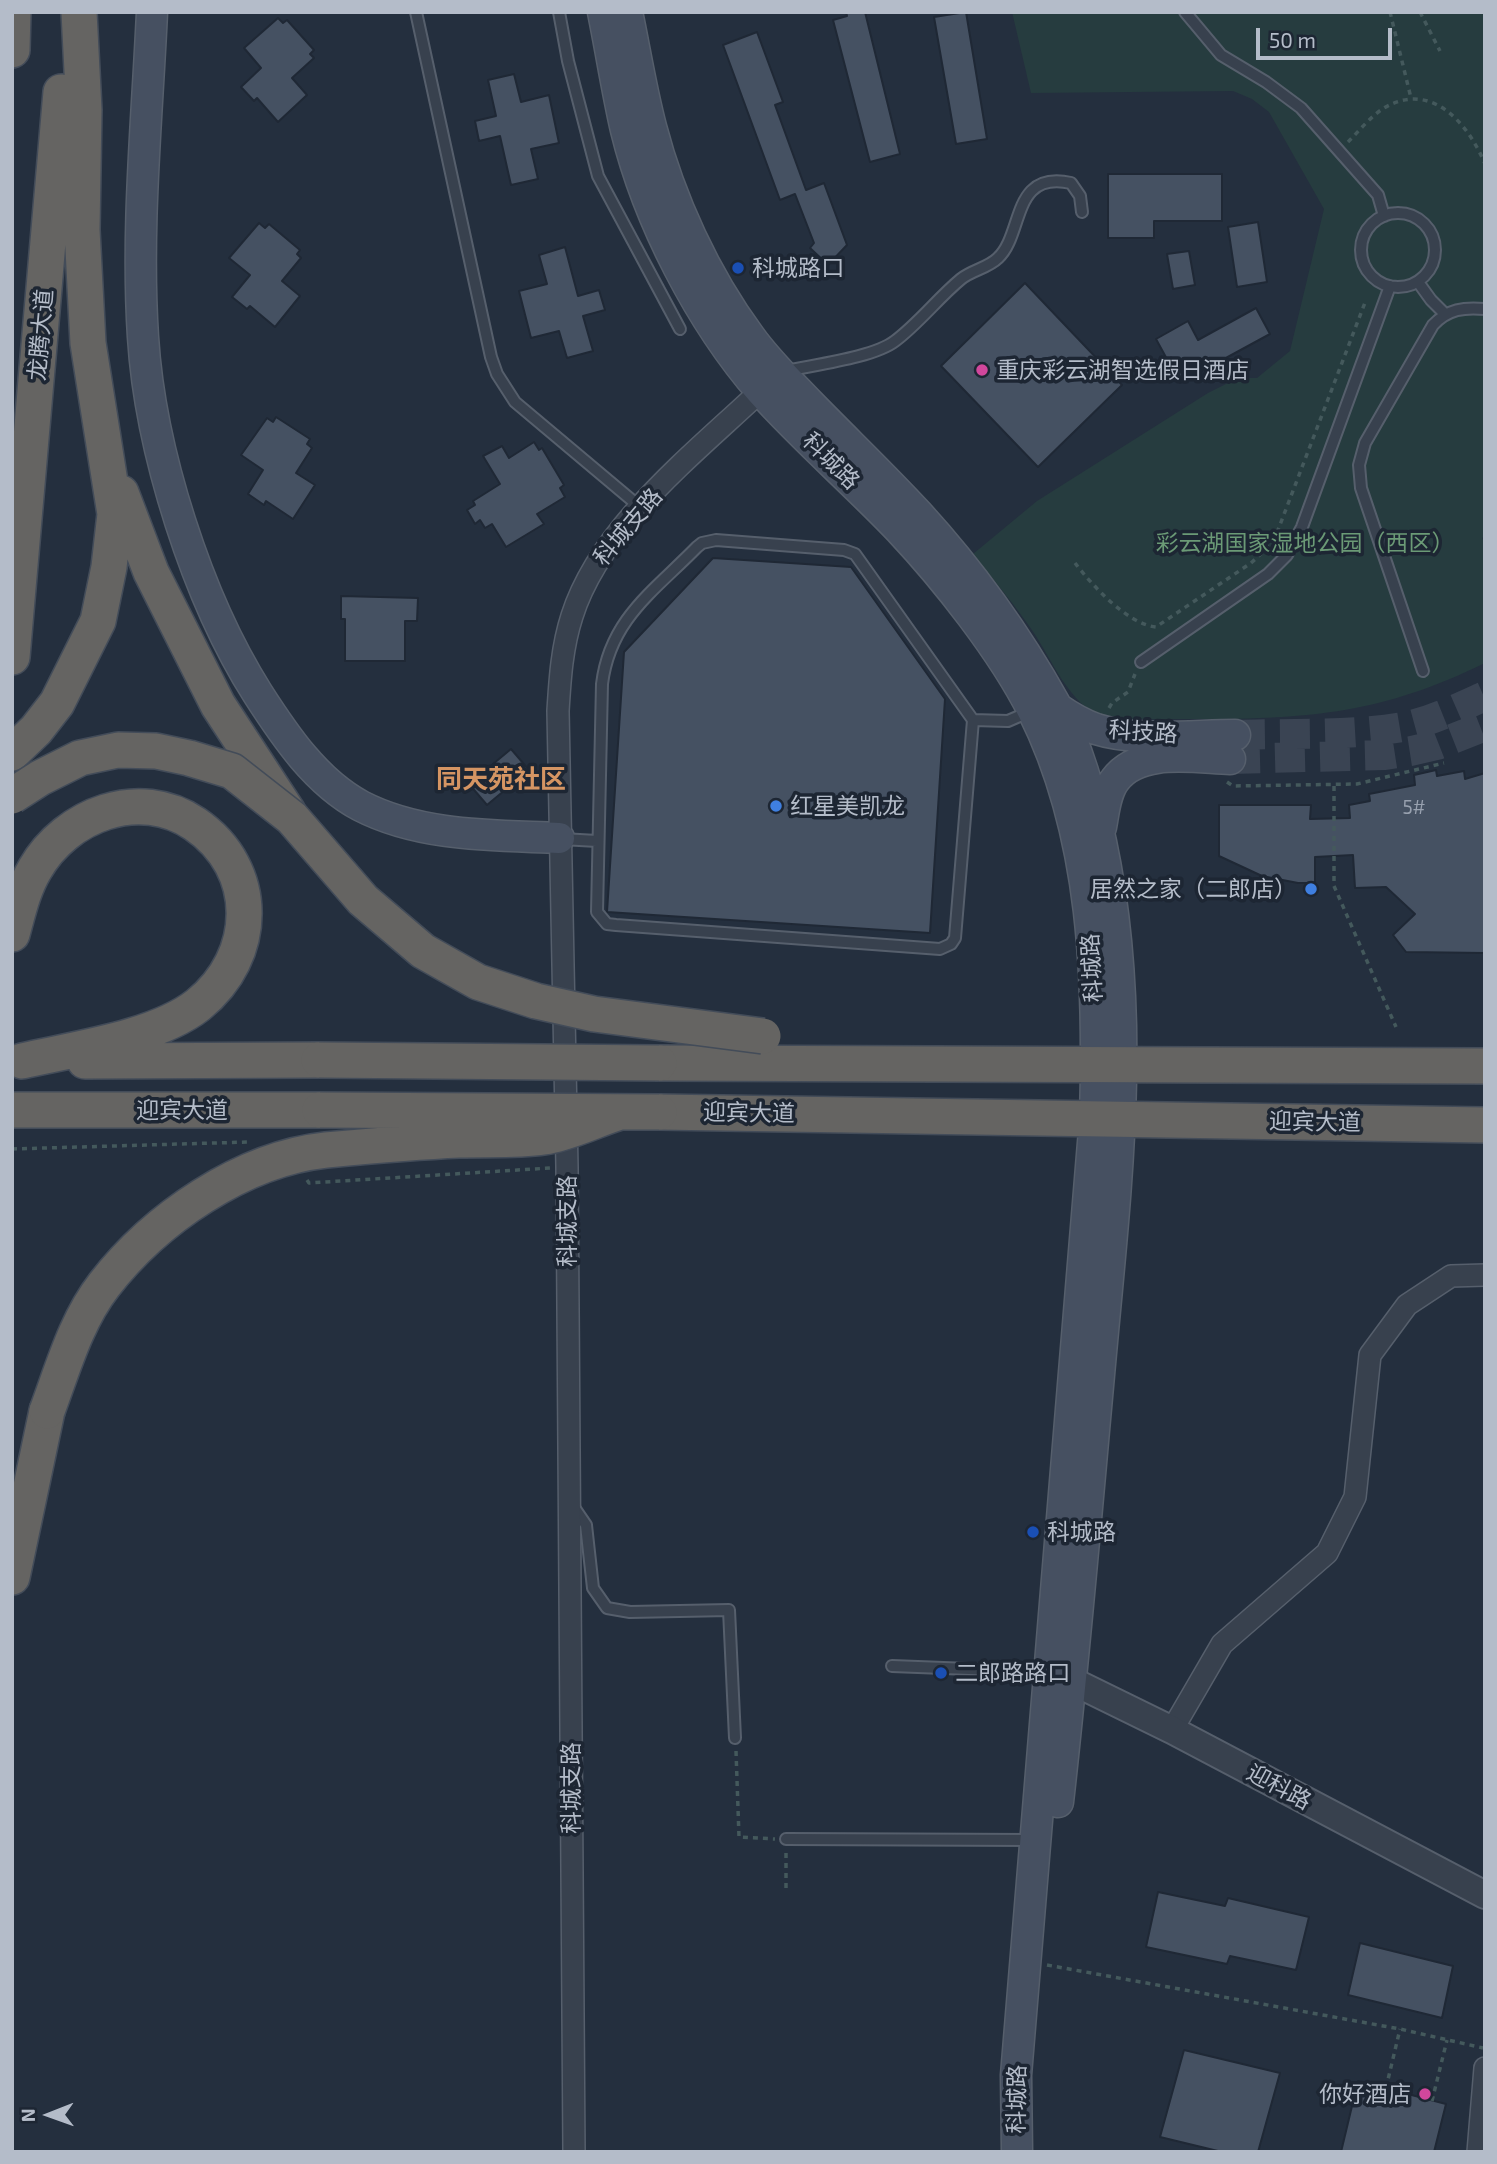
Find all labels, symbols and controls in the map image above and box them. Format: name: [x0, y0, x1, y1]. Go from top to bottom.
scale bar: [1259, 14, 1396, 58]
text: 50 m: [1269, 27, 1316, 52]
place label: 科城路口: [752, 254, 844, 282]
marker: 科城路口: [730, 260, 746, 276]
street label: 龙腾大道: [23, 288, 59, 382]
place label: 重庆彩云湖智选假日酒店: [996, 356, 1249, 384]
marker: 重庆彩云湖智选假日酒店: [974, 362, 990, 378]
street label: 科城路: [797, 427, 865, 495]
street label: 科城支路: [588, 483, 668, 571]
park label: 彩云湖国家湿地公园（西区）: [1156, 529, 1454, 557]
street label: 科技路: [1108, 716, 1178, 748]
district label: 同天苑社区: [436, 763, 566, 795]
place label: 红星美凯龙: [790, 792, 905, 820]
house number: 5#: [1402, 797, 1426, 819]
marker: 红星美凯龙: [768, 798, 784, 814]
place label: 居然之家（二郎店）: [1090, 875, 1297, 903]
marker: 居然之家（二郎店）: [1303, 881, 1319, 897]
street label: 科城路: [1076, 933, 1108, 1003]
street label: 迎宾大道: [136, 1096, 228, 1124]
street label: 迎宾大道: [703, 1098, 795, 1128]
street label: 迎宾大道: [1269, 1107, 1361, 1137]
street label: 科城支路: [553, 1175, 581, 1267]
place label: 科城路: [1047, 1518, 1116, 1546]
marker: 科城路: [1025, 1524, 1041, 1540]
place label: 二郎路路口: [955, 1659, 1070, 1687]
marker: 二郎路路口: [933, 1665, 949, 1681]
street label: 科城支路: [557, 1742, 585, 1834]
street label: 迎科路: [1242, 1759, 1316, 1815]
street label: 科城路: [1003, 2064, 1031, 2134]
north arrow: [14, 2080, 84, 2150]
place label: 你好酒店: [1319, 2080, 1411, 2108]
marker: 你好酒店: [1417, 2086, 1433, 2102]
text: N: [16, 2108, 39, 2122]

